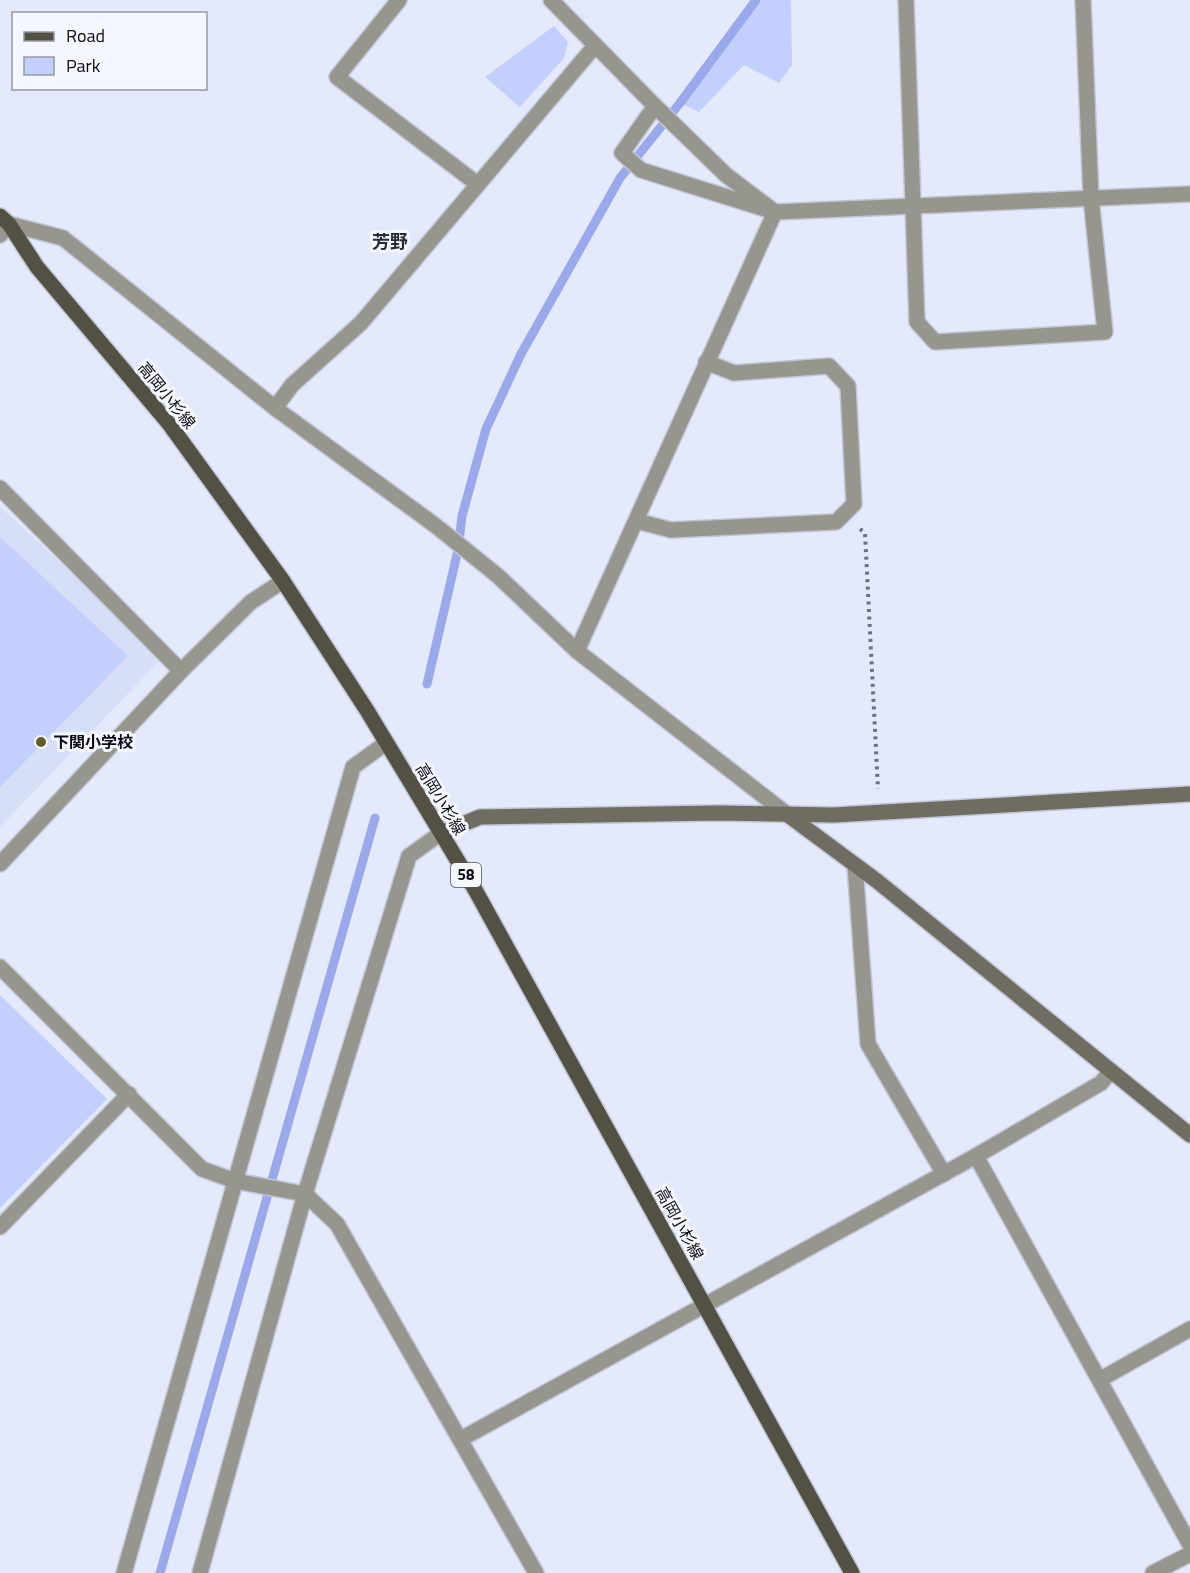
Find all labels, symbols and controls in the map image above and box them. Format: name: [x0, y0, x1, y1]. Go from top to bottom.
legend: [12, 12, 207, 90]
text: Road: [66, 22, 105, 49]
text: Park: [66, 52, 101, 79]
district label: 芳野: [372, 228, 408, 255]
street label: 高岡小杉線: [132, 356, 202, 434]
place label: 下関小学校: [53, 730, 133, 754]
marker: 下関小学校: [34, 735, 48, 749]
street label: 高岡小杉線: [410, 759, 472, 839]
road number: 58: [451, 863, 481, 887]
street label: 高岡小杉線: [650, 1182, 710, 1264]

